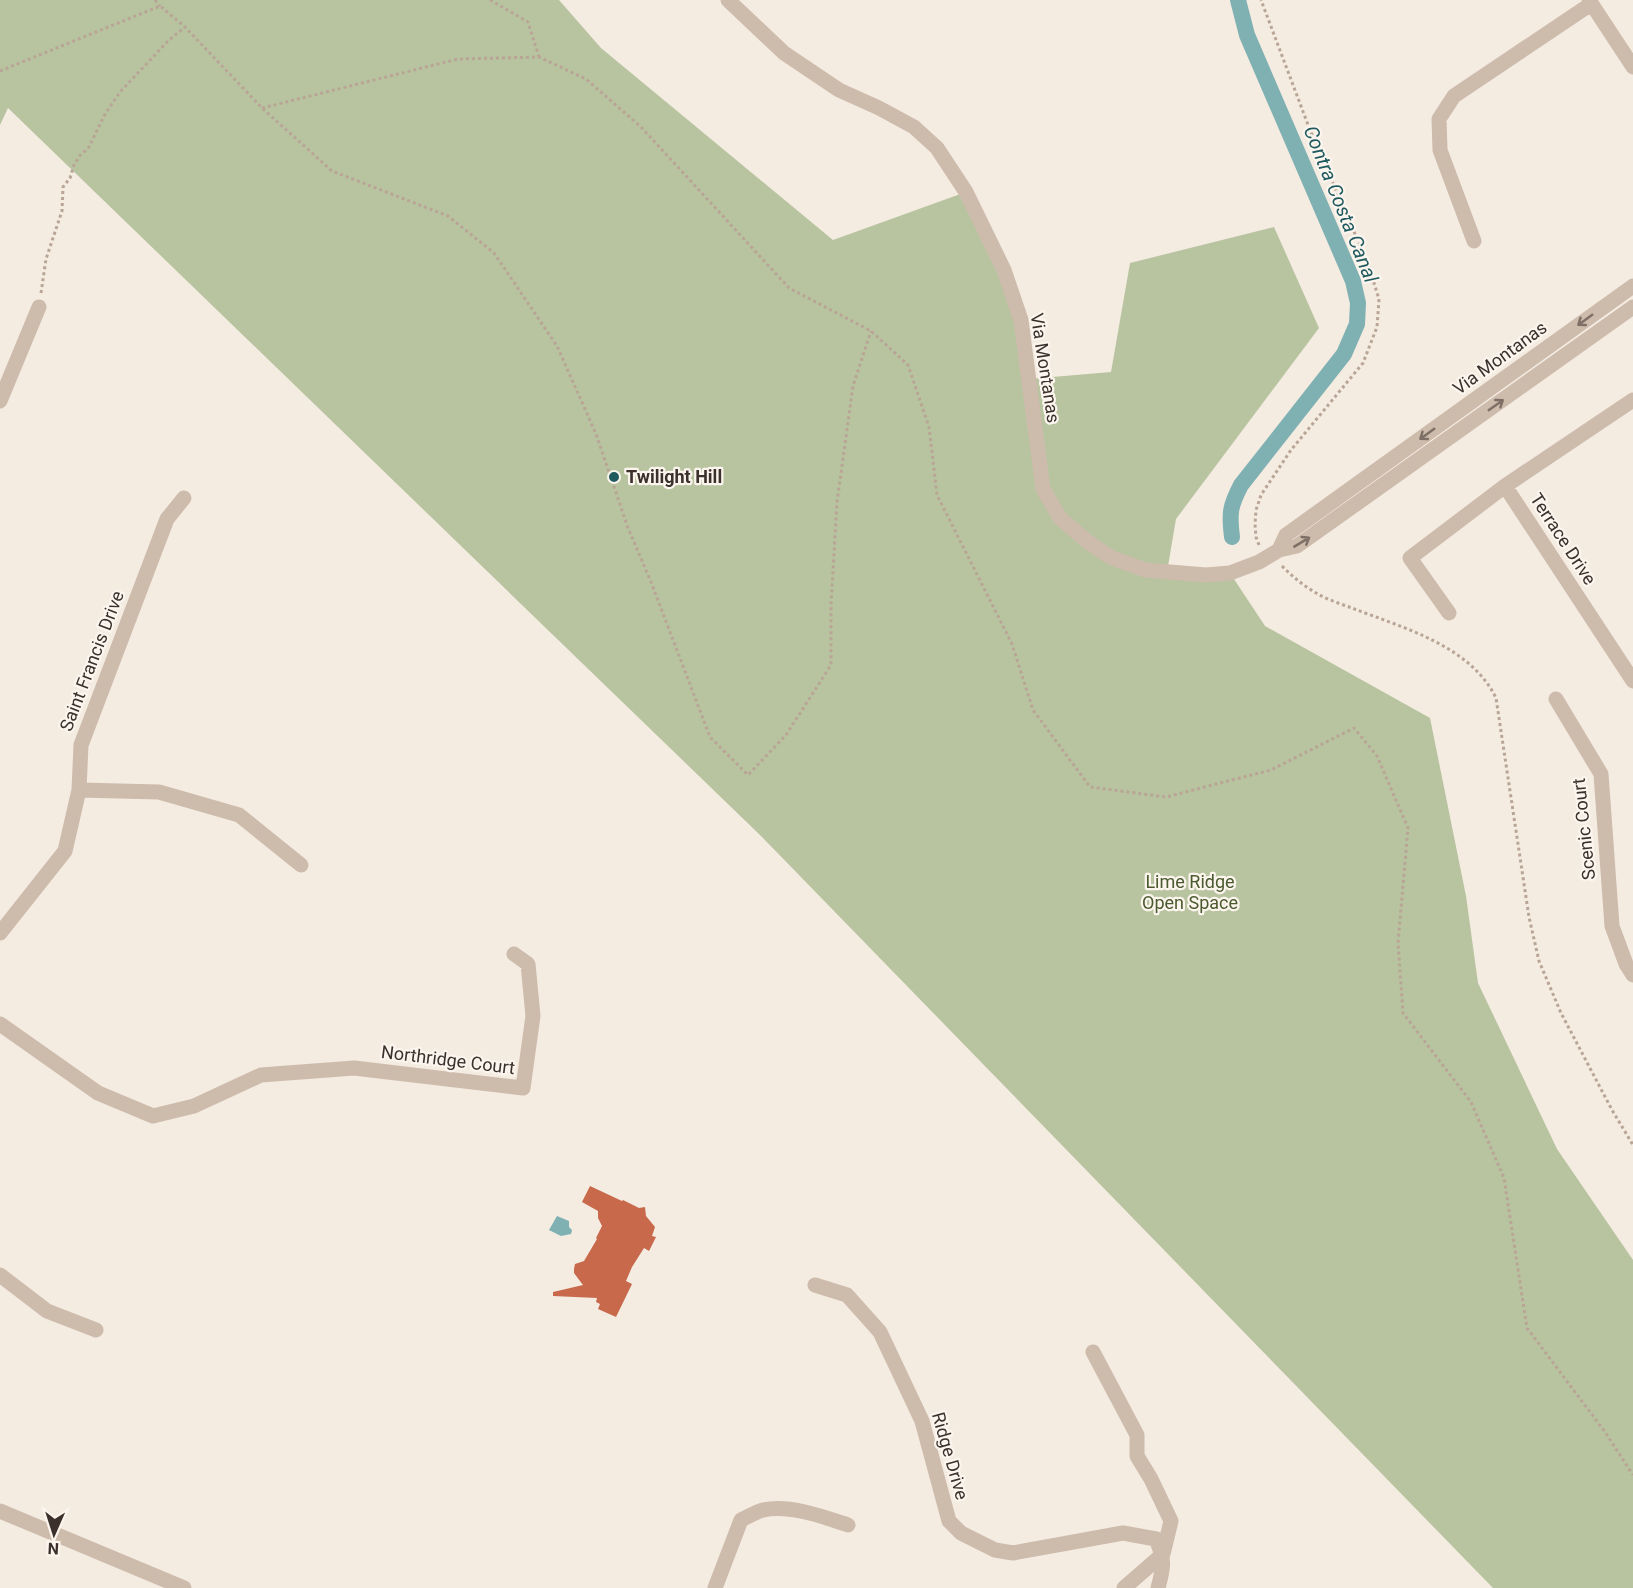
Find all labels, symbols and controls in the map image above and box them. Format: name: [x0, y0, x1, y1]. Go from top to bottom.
water label: Contra Costa Canal: [1299, 122, 1384, 286]
street label: Via Montanas: [1026, 312, 1065, 424]
one-way arrow: [1578, 314, 1594, 326]
street label: Via Montanas: [1449, 317, 1551, 399]
one-way arrow: [1487, 399, 1503, 411]
one-way arrow: [1420, 428, 1436, 440]
place label: Twilight Hill: [626, 466, 722, 487]
marker: Twilight Hill: [607, 470, 621, 484]
street label: Terrace Drive: [1526, 489, 1601, 588]
one-way arrow: [1293, 535, 1310, 547]
street label: Saint Francis Drive: [55, 588, 128, 734]
street label: Scenic Court: [1568, 777, 1599, 881]
park label: Lime Ridge Open Space: [1142, 871, 1238, 913]
street label: Northridge Court: [380, 1041, 516, 1078]
street label: Ridge Drive: [928, 1410, 973, 1502]
north arrow: [24, 1504, 84, 1564]
text: N: [47, 1539, 59, 1558]

